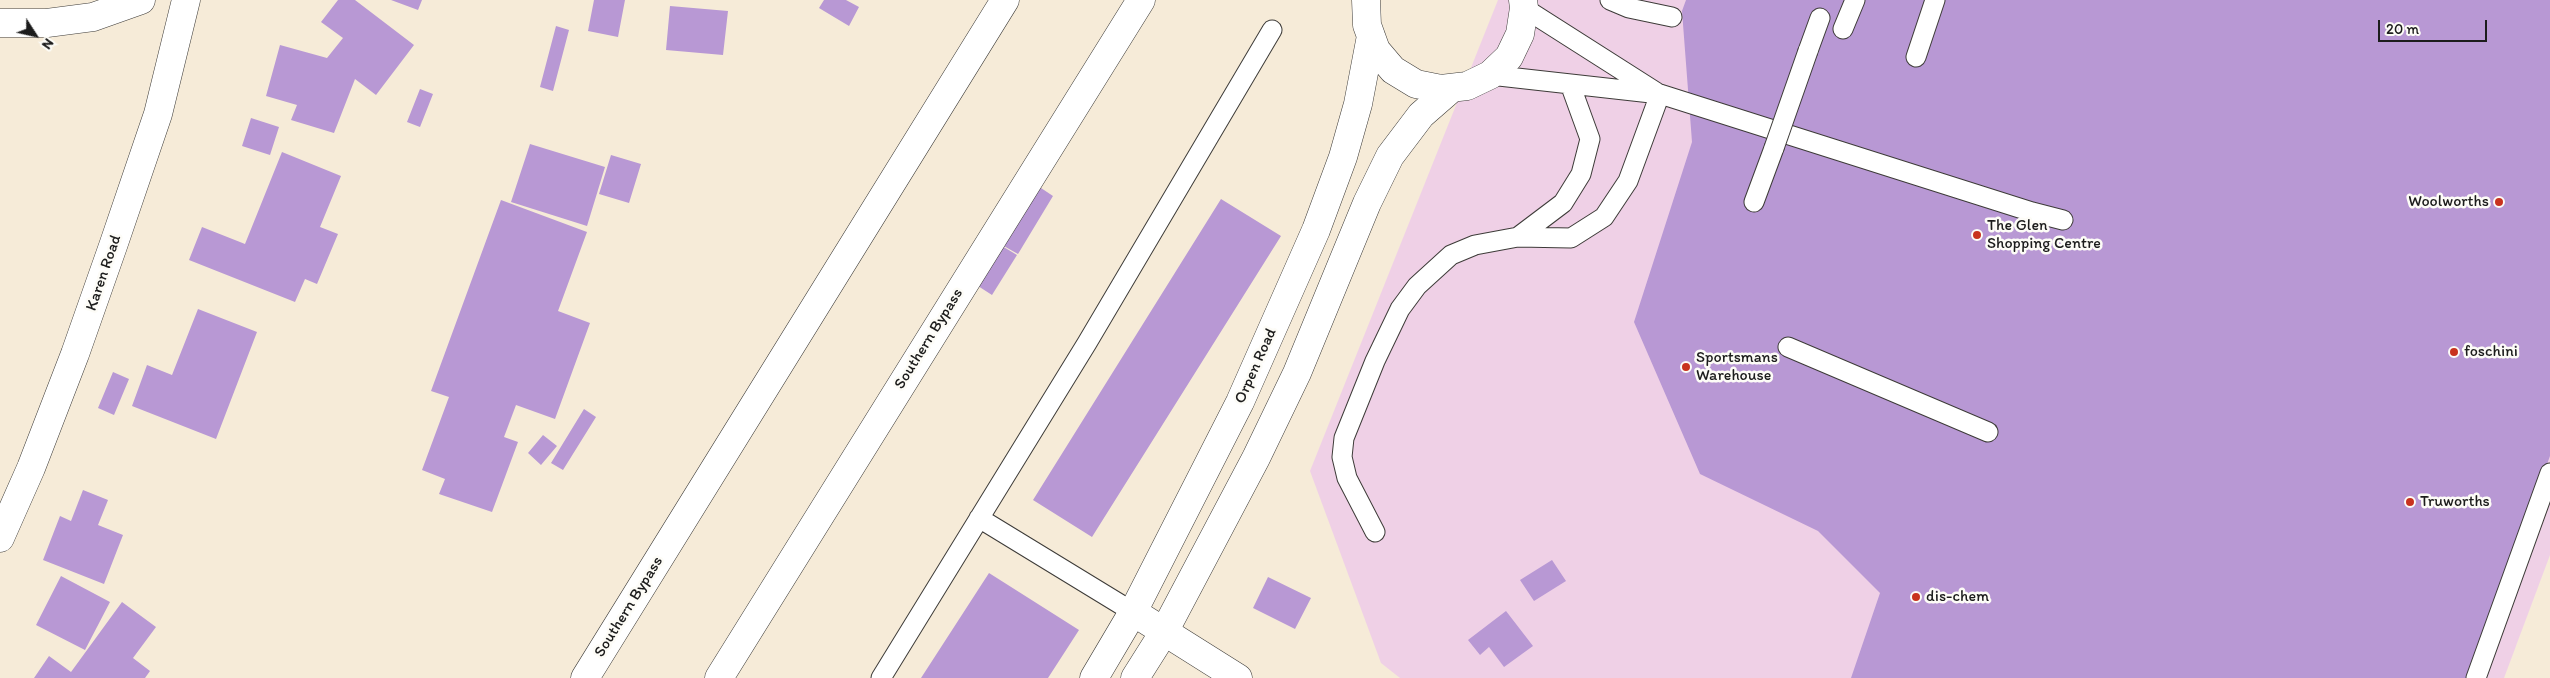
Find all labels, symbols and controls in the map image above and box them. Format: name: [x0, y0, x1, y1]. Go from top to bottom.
north arrow: [10, 10, 60, 60]
scale bar: [2380, 10, 2489, 42]
text: 20 m: [2386, 20, 2419, 38]
text: N: [38, 35, 57, 53]
place label: Woolworths: [2408, 192, 2489, 212]
marker: Woolworths: [2493, 196, 2505, 208]
place label: The Glen Shopping Centre: [1987, 216, 2101, 254]
marker: The Glen Shopping Centre: [1971, 229, 1983, 241]
street label: Karen Road: [82, 232, 126, 314]
street label: Southern Bypass: [890, 285, 968, 393]
street label: Orpen Road: [1231, 325, 1281, 407]
place label: foschini: [2464, 342, 2518, 362]
marker: foschini: [2448, 346, 2460, 358]
place label: Sportsmans Warehouse: [1696, 348, 1778, 386]
marker: Sportsmans Warehouse: [1680, 361, 1692, 373]
place label: Truworths: [2420, 492, 2490, 512]
marker: Truworths: [2404, 496, 2416, 508]
street label: Southern Bypass: [590, 553, 668, 661]
place label: dis-chem: [1926, 587, 1989, 607]
marker: dis-chem: [1910, 591, 1922, 603]

